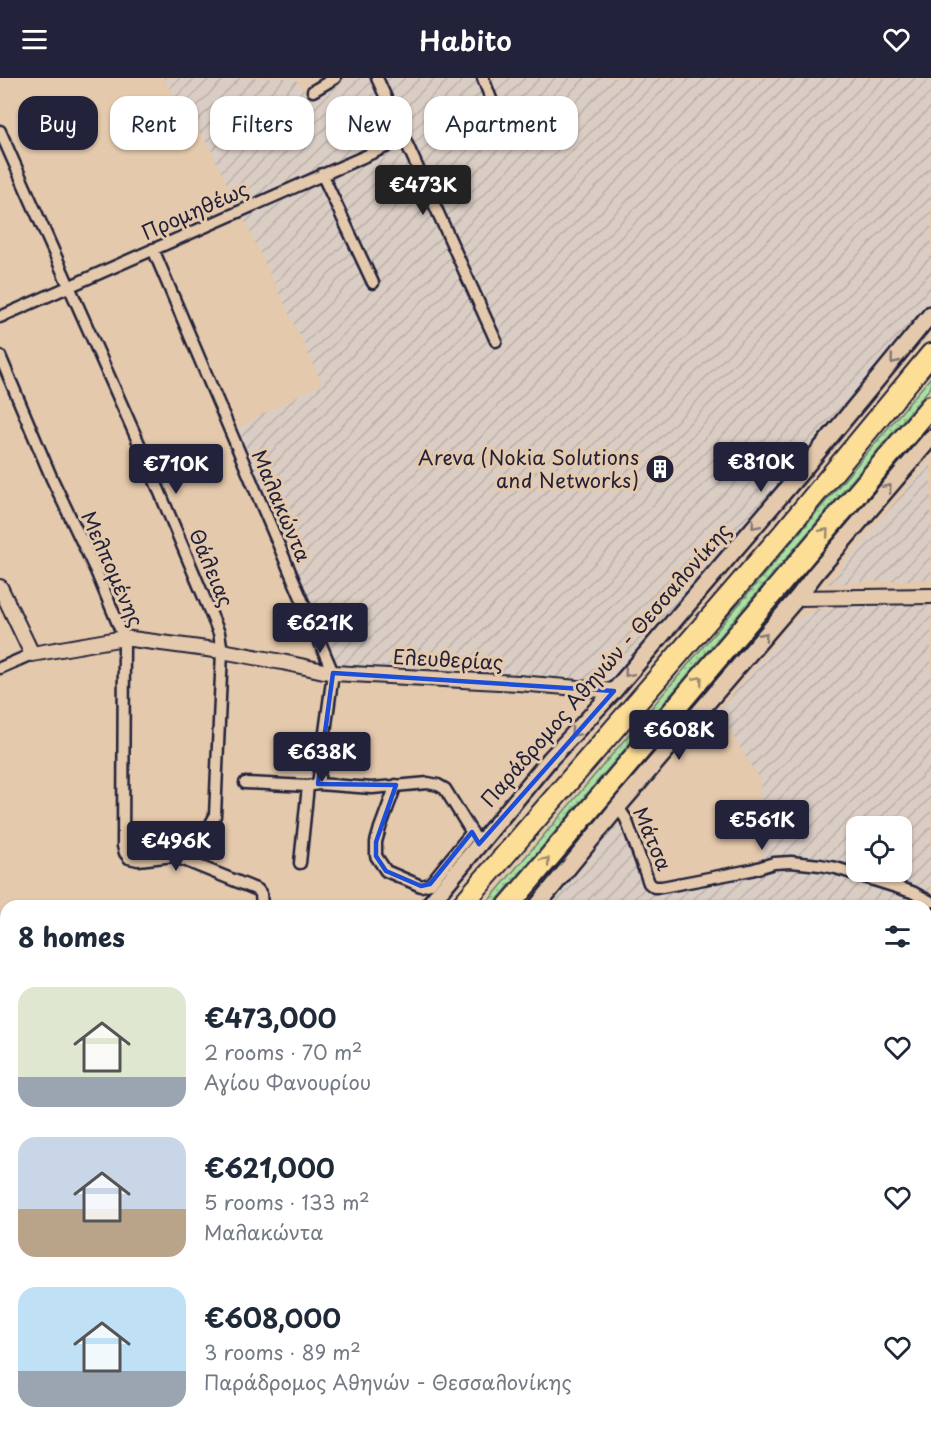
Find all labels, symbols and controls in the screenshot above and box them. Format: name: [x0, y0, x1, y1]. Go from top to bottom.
text: Habito: [419, 19, 512, 60]
icon: menu: [18, 23, 51, 56]
icon: heart: [880, 23, 913, 56]
chip: Buy: [18, 96, 98, 150]
chip: Rent: [110, 96, 198, 150]
chip: Filters: [210, 96, 314, 150]
chip: New: [326, 96, 412, 150]
chip: Apartment: [424, 96, 578, 150]
pin: €473K: [381, 165, 465, 216]
text: €473K: [389, 169, 457, 199]
street label: Προμηθέως: [136, 173, 253, 247]
one-way arrow: [891, 353, 902, 364]
place label: Areva (Nokia Solutions and Networks): [418, 442, 639, 495]
pin: €810K: [719, 442, 803, 493]
pin: €710K: [134, 444, 218, 495]
street label: Μαλακώντα: [245, 445, 319, 566]
text: €810K: [727, 446, 795, 476]
text: €710K: [143, 448, 209, 478]
building icon: Areva (Nokia Solutions and Networks): [644, 453, 676, 485]
one-way arrow: [881, 484, 892, 495]
street label: Μελπομένης: [74, 506, 152, 631]
street label: Παράδρομος Αθηνών - Θεσσαλονίκης: [473, 516, 737, 813]
one-way arrow: [751, 518, 762, 529]
street label: Θάλειας: [182, 524, 242, 611]
one-way arrow: [818, 528, 829, 539]
pin: €621K: [278, 603, 362, 654]
text: €621K: [287, 607, 353, 637]
one-way arrow: [757, 632, 768, 643]
street label: Ελευθερίας: [392, 641, 504, 677]
one-way arrow: [625, 666, 636, 677]
one-way arrow: [692, 676, 703, 687]
pin: €608K: [637, 710, 721, 761]
text: €608K: [643, 714, 715, 744]
one-way arrow: [570, 727, 581, 737]
pin: €638K: [280, 732, 364, 783]
text: €638K: [287, 736, 357, 766]
pin: €561K: [720, 800, 804, 851]
street label: Μάτσα: [626, 802, 680, 875]
text: €561K: [729, 804, 795, 834]
map controls: [846, 816, 912, 882]
button: locate: [846, 816, 912, 882]
pin: €496K: [134, 821, 218, 872]
text: €496K: [141, 825, 211, 855]
one-way arrow: [539, 857, 550, 868]
text: 8 homes: [18, 917, 125, 956]
icon: filters: [881, 920, 914, 953]
text: €473,000: [204, 998, 336, 1037]
icon: home: [66, 1011, 138, 1083]
icon: heart: [881, 1031, 914, 1064]
text: 2 rooms · 70 m²: [204, 1037, 362, 1067]
text: Αγίου Φανουρίου: [204, 1067, 371, 1097]
text: €621,000: [204, 1148, 335, 1187]
icon: home: [66, 1161, 138, 1233]
icon: heart: [881, 1181, 914, 1214]
text: 5 rooms · 133 m²: [204, 1187, 370, 1217]
text: Μαλακώντα: [204, 1217, 323, 1247]
text: €608,000: [204, 1298, 341, 1337]
icon: home: [66, 1311, 138, 1383]
icon: heart: [881, 1331, 914, 1364]
text: 3 rooms · 89 m²: [204, 1337, 361, 1367]
text: Παράδρομος Αθηνών - Θεσσαλονίκης: [204, 1367, 572, 1397]

